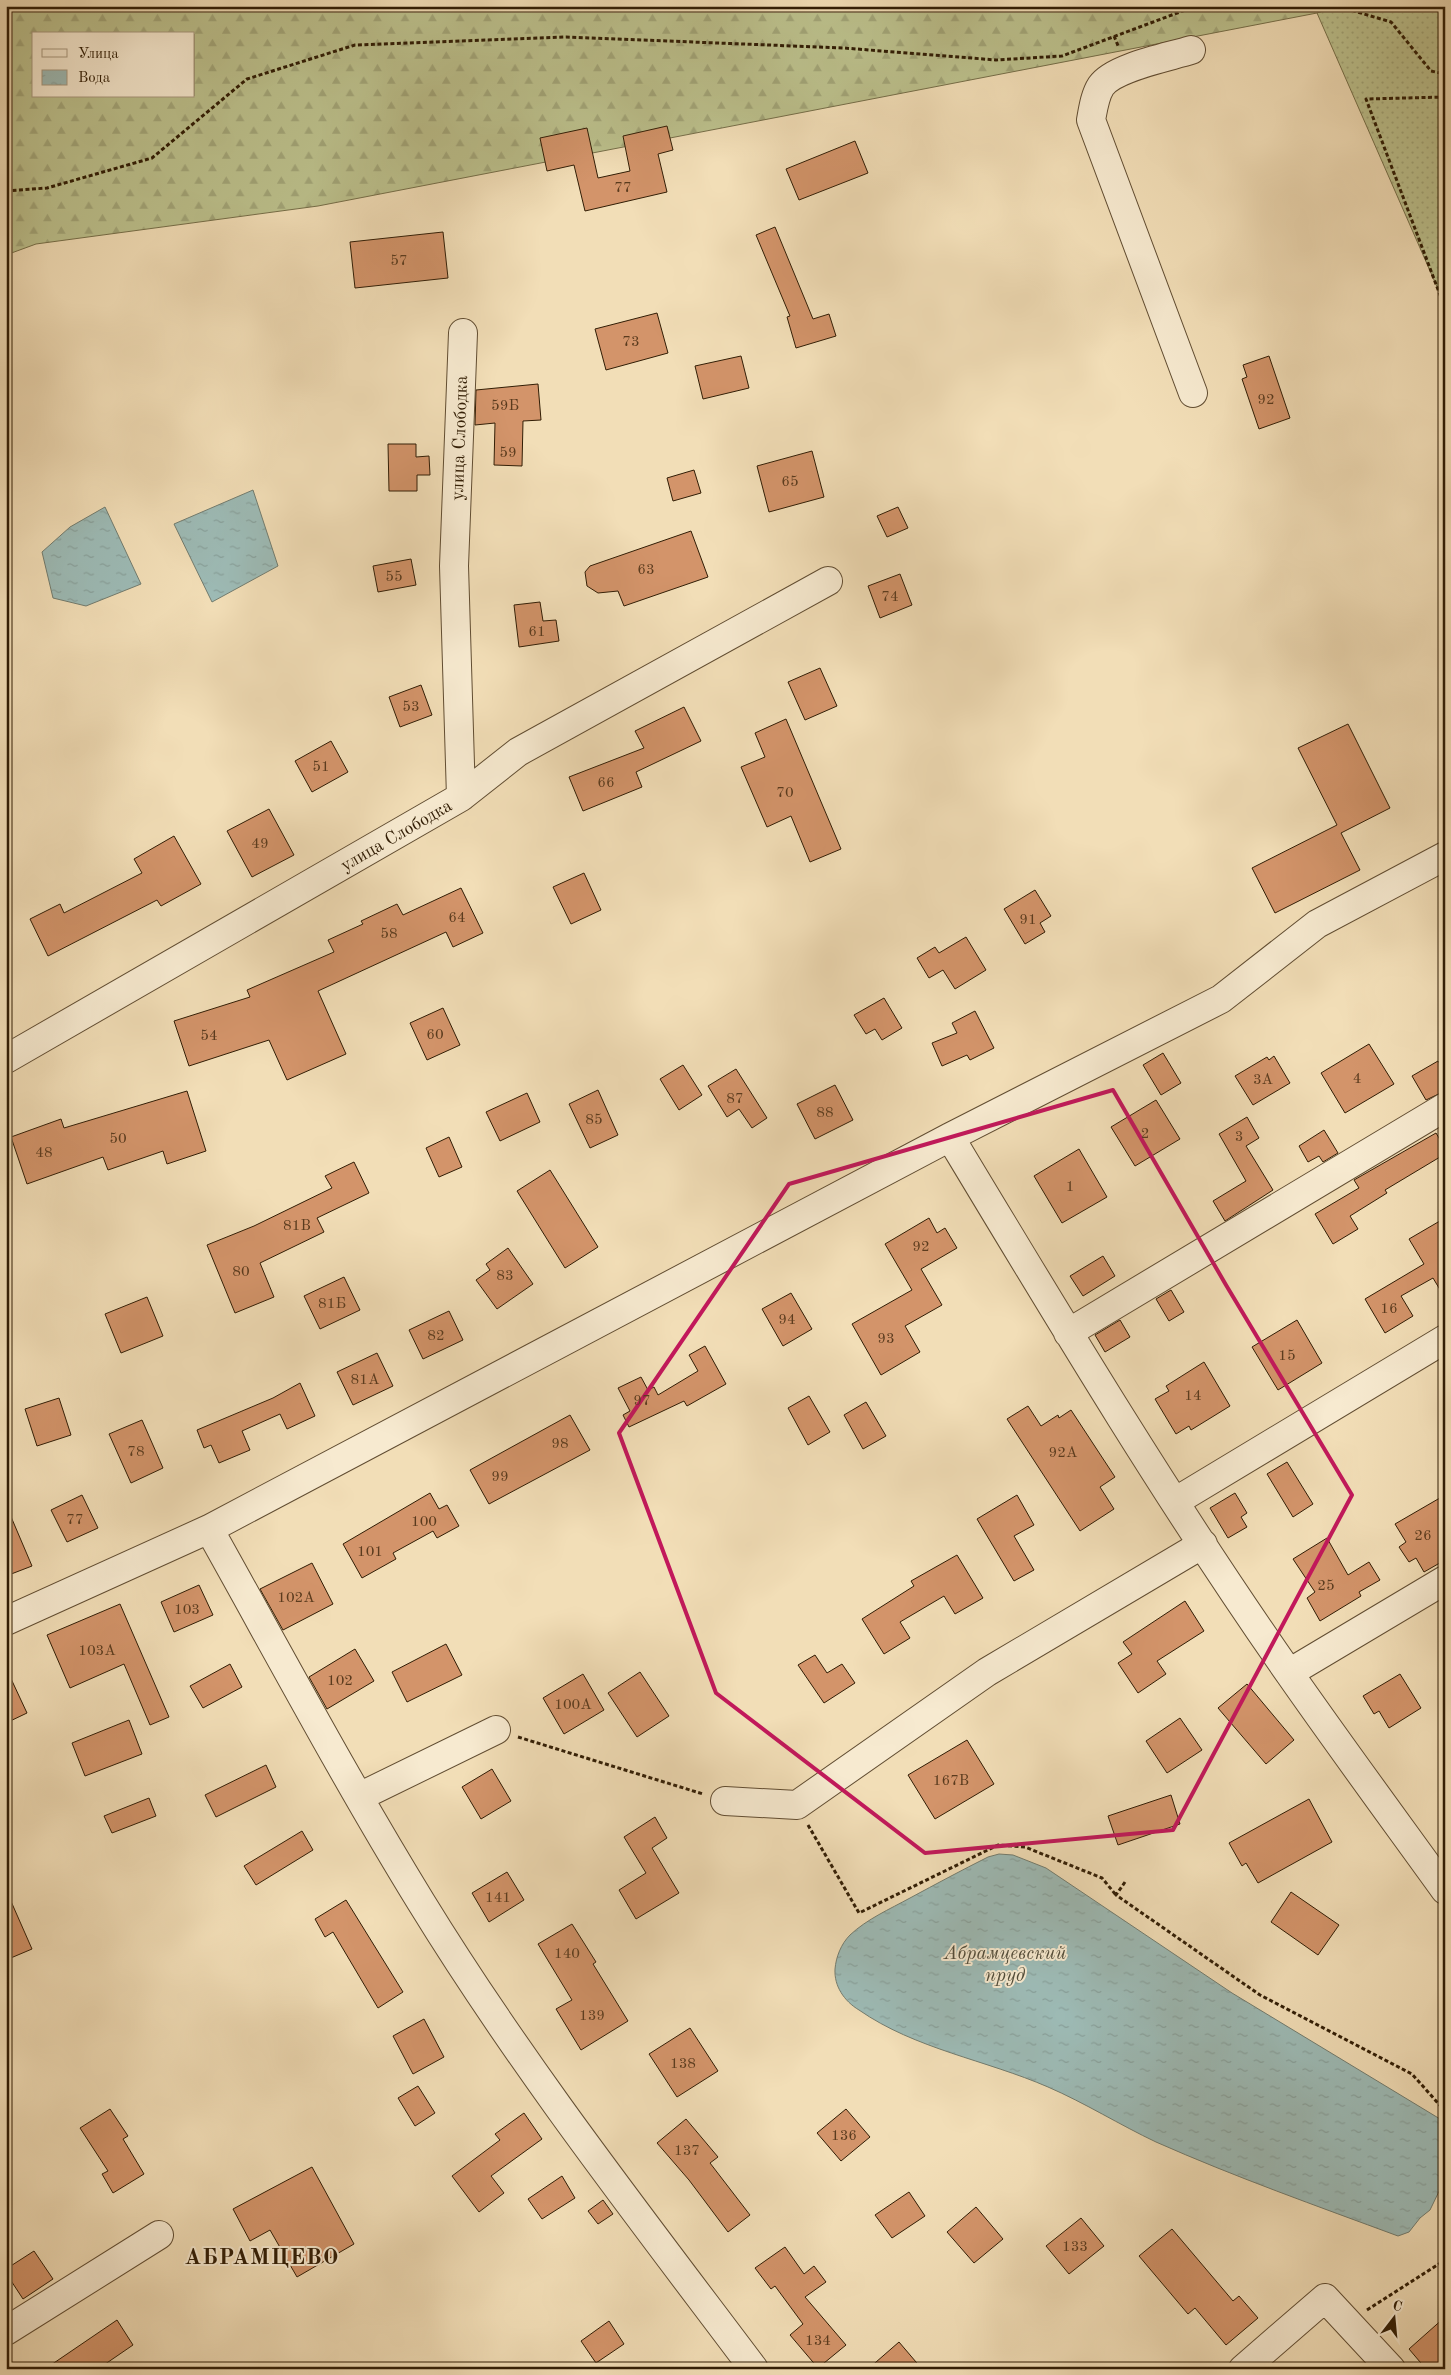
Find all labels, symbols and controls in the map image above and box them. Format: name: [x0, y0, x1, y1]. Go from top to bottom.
legend: [32, 32, 195, 98]
text: Улица: [78, 47, 119, 62]
text: Вода: [78, 71, 111, 86]
house number: 77: [614, 181, 632, 196]
house number: 57: [390, 254, 408, 269]
house number: 73: [622, 335, 640, 350]
street label: улица Слободка: [449, 375, 471, 501]
house number: 92: [1257, 393, 1275, 408]
house number: 59Б: [491, 399, 519, 414]
house number: 59: [499, 446, 517, 461]
house number: 65: [781, 475, 799, 490]
house number: 63: [637, 563, 655, 578]
house number: 55: [385, 570, 403, 585]
house number: 74: [881, 590, 899, 605]
house number: 61: [528, 625, 546, 640]
house number: 53: [402, 700, 420, 715]
house number: 51: [312, 760, 330, 775]
house number: 66: [597, 776, 615, 791]
house number: 70: [776, 786, 794, 801]
street label: улица Слободка: [338, 797, 455, 875]
house number: 49: [251, 837, 269, 852]
house number: 64: [448, 911, 466, 926]
house number: 91: [1019, 913, 1037, 928]
house number: 58: [380, 927, 398, 942]
house number: 60: [426, 1028, 444, 1043]
house number: 54: [200, 1029, 218, 1044]
house number: 4: [1353, 1072, 1361, 1087]
house number: 3А: [1253, 1073, 1274, 1088]
house number: 87: [726, 1092, 744, 1107]
house number: 88: [816, 1106, 834, 1121]
house number: 85: [585, 1113, 603, 1128]
house number: 2: [1141, 1127, 1149, 1142]
house number: 3: [1235, 1130, 1243, 1145]
house number: 50: [109, 1132, 127, 1147]
house number: 48: [35, 1146, 53, 1161]
house number: 1: [1066, 1180, 1074, 1195]
house number: 81В: [283, 1219, 311, 1234]
house number: 92: [912, 1240, 930, 1255]
house number: 80: [232, 1265, 250, 1280]
house number: 83: [496, 1269, 514, 1284]
house number: 81Б: [318, 1297, 346, 1312]
house number: 16: [1380, 1302, 1398, 1317]
house number: 94: [778, 1313, 796, 1328]
house number: 82: [427, 1329, 445, 1344]
house number: 93: [877, 1332, 895, 1347]
house number: 15: [1278, 1349, 1296, 1364]
house number: 81А: [351, 1373, 380, 1388]
house number: 14: [1184, 1389, 1202, 1404]
house number: 97: [633, 1394, 651, 1409]
house number: 98: [551, 1437, 569, 1452]
house number: 78: [127, 1445, 145, 1460]
house number: 92А: [1049, 1446, 1078, 1461]
house number: 99: [491, 1470, 509, 1485]
house number: 77: [66, 1513, 84, 1528]
house number: 100: [411, 1515, 437, 1530]
house number: 26: [1414, 1529, 1432, 1544]
house number: 101: [357, 1545, 383, 1560]
house number: 25: [1317, 1579, 1335, 1594]
house number: 102А: [277, 1591, 315, 1606]
house number: 103: [174, 1603, 200, 1618]
house number: 103А: [78, 1644, 116, 1659]
house number: 102: [327, 1674, 353, 1689]
house number: 100А: [554, 1698, 592, 1713]
house number: 167В: [933, 1774, 969, 1789]
house number: 141: [485, 1891, 511, 1906]
water label: Абрамцевский пруд: [943, 1944, 1066, 1986]
house number: 140: [554, 1947, 580, 1962]
house number: 139: [579, 2009, 605, 2024]
house number: 138: [670, 2057, 696, 2072]
house number: 136: [831, 2129, 857, 2144]
house number: 137: [674, 2144, 700, 2159]
house number: 133: [1062, 2240, 1088, 2255]
district label: АБРАМЦЕВО: [185, 2247, 339, 2269]
north arrow: [1368, 2292, 1418, 2342]
text: С: [1391, 2298, 1404, 2314]
house number: 134: [805, 2334, 831, 2349]

